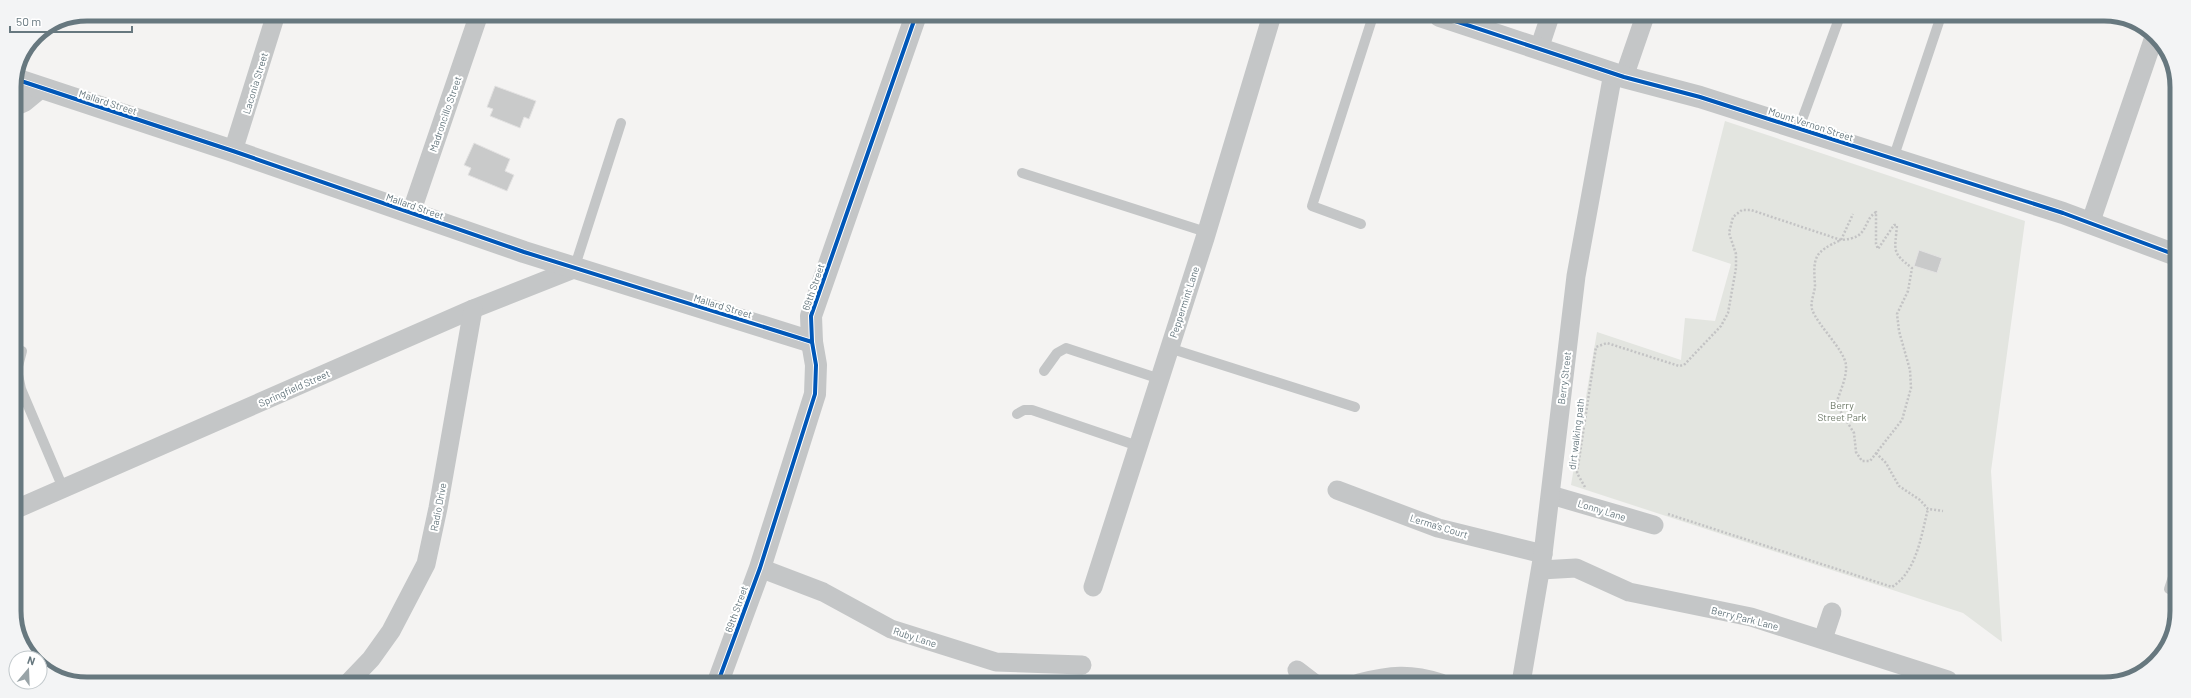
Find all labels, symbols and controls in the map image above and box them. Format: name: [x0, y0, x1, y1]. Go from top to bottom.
scale bar: [10, 8, 132, 34]
text: 50 m: [16, 14, 41, 28]
street label: Laconia Street: [240, 50, 270, 115]
street label: Madroncillo Street: [426, 74, 464, 153]
street label: Mallard Street: [77, 87, 139, 117]
street label: Mount Vernon Street: [1767, 105, 1855, 144]
street label: Mallard Street: [385, 191, 446, 222]
street label: 69th Street: [799, 262, 827, 312]
street label: Peppermint Lane: [1167, 265, 1201, 339]
street label: Mallard Street: [692, 291, 754, 321]
street label: Berry Street: [1555, 351, 1573, 405]
street label: Springfield Street: [256, 367, 332, 409]
street label: dirt walking path: [1566, 398, 1586, 470]
park label: Berry Street Park: [1818, 399, 1866, 423]
street label: Radio Drive: [427, 482, 449, 532]
street label: Lonny Lane: [1576, 497, 1628, 523]
street label: Lerma's Court: [1409, 512, 1470, 541]
street label: 69th Street: [722, 584, 750, 634]
street label: Berry Park Lane: [1710, 604, 1780, 632]
street label: Ruby Lane: [892, 624, 938, 650]
north arrow: [8, 650, 48, 690]
text: N: [26, 653, 37, 667]

